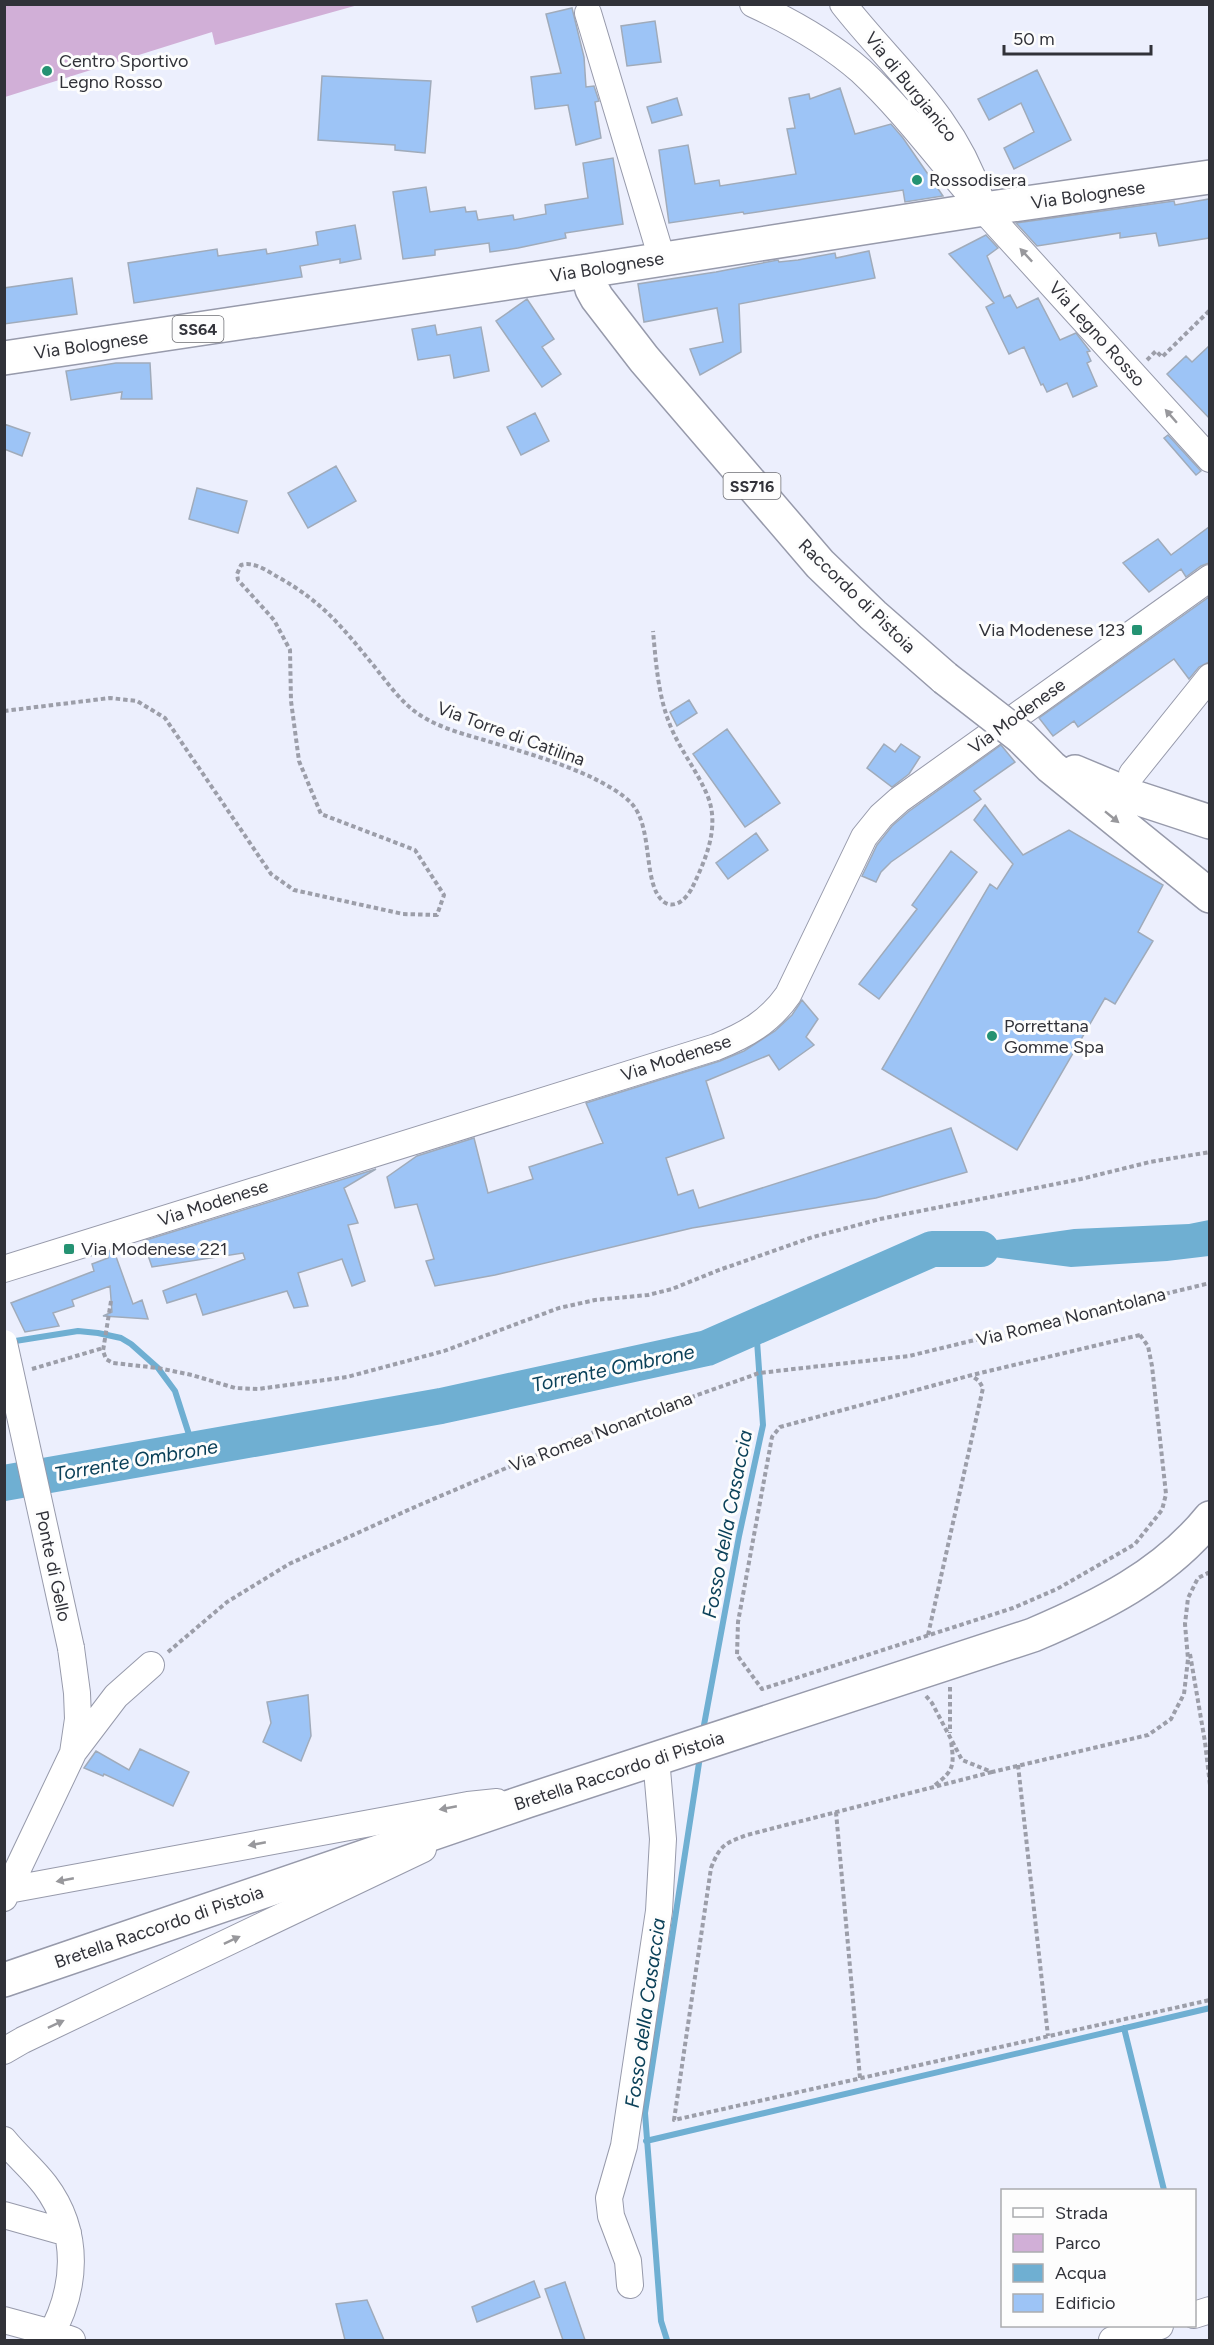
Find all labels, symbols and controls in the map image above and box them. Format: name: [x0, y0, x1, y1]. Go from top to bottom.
scale bar: [1004, 18, 1151, 56]
street label: Via di Burgianico: [860, 28, 962, 146]
text: 50 m: [1013, 28, 1055, 50]
place label: Centro Sportivo Legno Rosso: [59, 50, 188, 93]
marker: Centro Sportivo Legno Rosso: [40, 64, 54, 78]
place label: Rossodisera: [929, 169, 1026, 191]
marker: Rossodisera: [910, 173, 924, 187]
street label: Via Bolognese: [1030, 176, 1147, 214]
street label: Via Bolognese: [549, 247, 666, 287]
one-way arrow: [1020, 248, 1033, 263]
street label: Via Legno Rosso: [1044, 277, 1150, 391]
road number: SS64: [172, 316, 224, 342]
street label: Via Bolognese: [33, 326, 150, 364]
one-way arrow: [1164, 408, 1178, 423]
road number: SS716: [724, 473, 780, 499]
street label: Raccordo di Pistoia: [794, 534, 920, 658]
place label: Via Modenese 123: [979, 619, 1125, 641]
marker: Via Modenese 123: [1130, 623, 1144, 637]
street label: Via Modenese: [964, 673, 1070, 759]
street label: Via Torre di Catilina: [434, 697, 588, 771]
one-way arrow: [1104, 810, 1119, 823]
place label: Porrettana Gomme Spa: [1004, 1015, 1104, 1058]
marker: Porrettana Gomme Spa: [985, 1029, 999, 1043]
street label: Via Modenese: [618, 1030, 734, 1086]
street label: Via Modenese: [155, 1175, 271, 1231]
place label: Via Modenese 221: [81, 1238, 227, 1260]
marker: Via Modenese 221: [62, 1242, 76, 1256]
street label: Via Romea Nonantolana: [974, 1283, 1168, 1351]
water label: Torrente Ombrone: [530, 1339, 696, 1397]
street label: Via Romea Nonantolana: [507, 1387, 695, 1477]
water label: Fosso della Casaccia: [697, 1428, 757, 1620]
water label: Torrente Ombrone: [52, 1434, 220, 1486]
street label: Ponte di Gello: [31, 1509, 75, 1623]
street label: Bretella Raccordo di Pistoia: [511, 1727, 727, 1815]
one-way arrow: [439, 1804, 458, 1813]
one-way arrow: [247, 1840, 266, 1849]
one-way arrow: [55, 1876, 74, 1885]
street label: Bretella Raccordo di Pistoia: [52, 1881, 266, 1973]
water label: Fosso della Casaccia: [620, 1916, 670, 2109]
one-way arrow: [224, 1936, 241, 1945]
one-way arrow: [48, 2019, 65, 2028]
legend: [1001, 2189, 1196, 2327]
text: Strada: [1055, 2202, 1108, 2224]
text: Parco: [1055, 2232, 1101, 2254]
text: Acqua: [1055, 2262, 1106, 2284]
text: Edificio: [1055, 2292, 1116, 2314]

